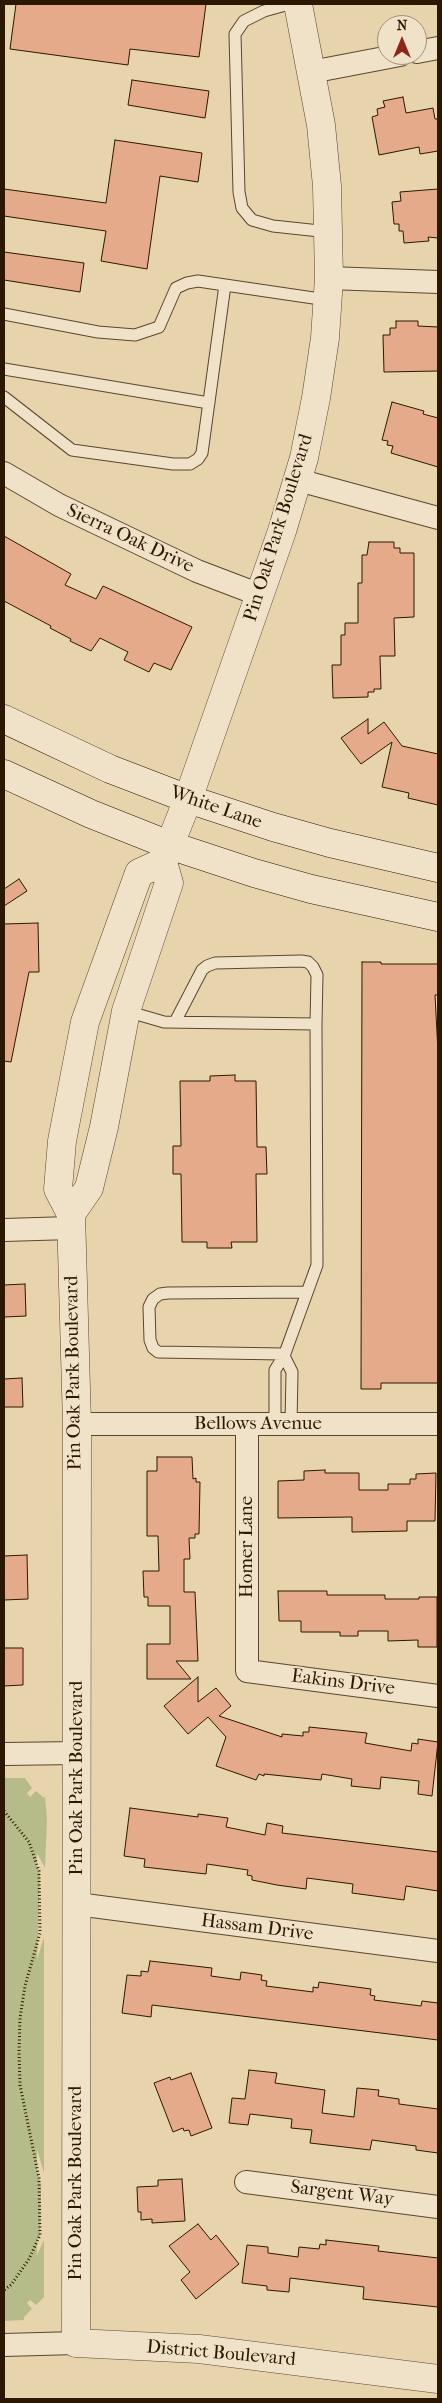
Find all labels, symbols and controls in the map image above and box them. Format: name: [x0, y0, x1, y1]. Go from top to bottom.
north arrow: [377, 15, 427, 65]
text: N: [397, 17, 407, 34]
street label: Pin Oak Park Boulevard: [240, 431, 318, 625]
street label: Sierra Oak Drive: [63, 500, 197, 578]
street label: White Lane: [167, 782, 265, 834]
street label: Pin Oak Park Boulevard: [61, 1275, 87, 1471]
street label: Bellows Avenue: [194, 1413, 322, 1435]
street label: Homer Lane: [236, 1496, 258, 1598]
street label: Eakins Drive: [290, 1665, 396, 1701]
street label: Pin Oak Park Boulevard: [66, 1681, 88, 1875]
street label: Hassam Drive: [200, 1910, 314, 1946]
street label: Pin Oak Park Boulevard: [65, 2086, 87, 2280]
street label: Sargent Way: [289, 2176, 395, 2212]
street label: District Boulevard: [145, 2336, 297, 2372]

